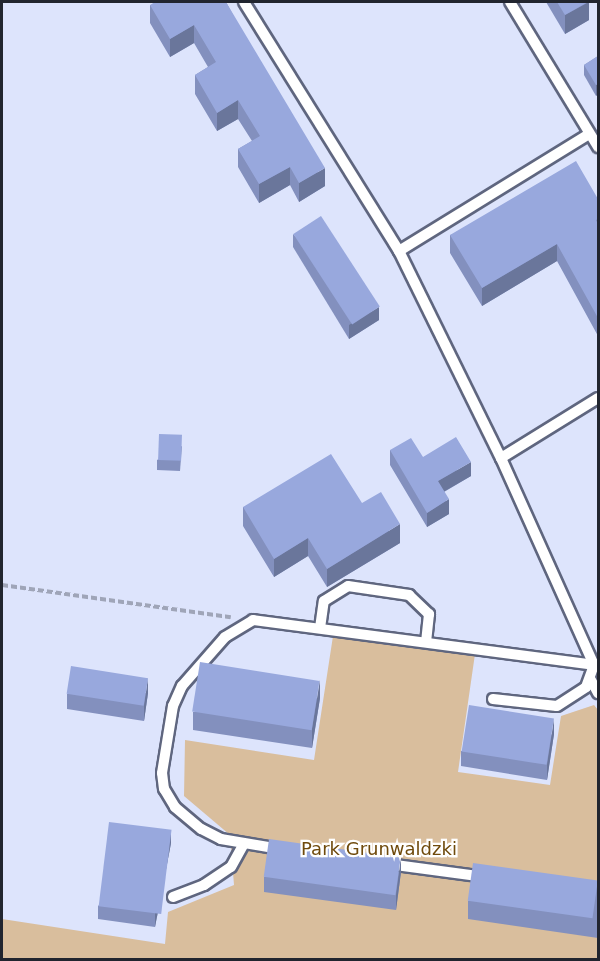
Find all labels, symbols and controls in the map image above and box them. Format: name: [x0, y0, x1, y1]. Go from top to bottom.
park label: Park Grunwaldzki: [301, 838, 457, 860]

